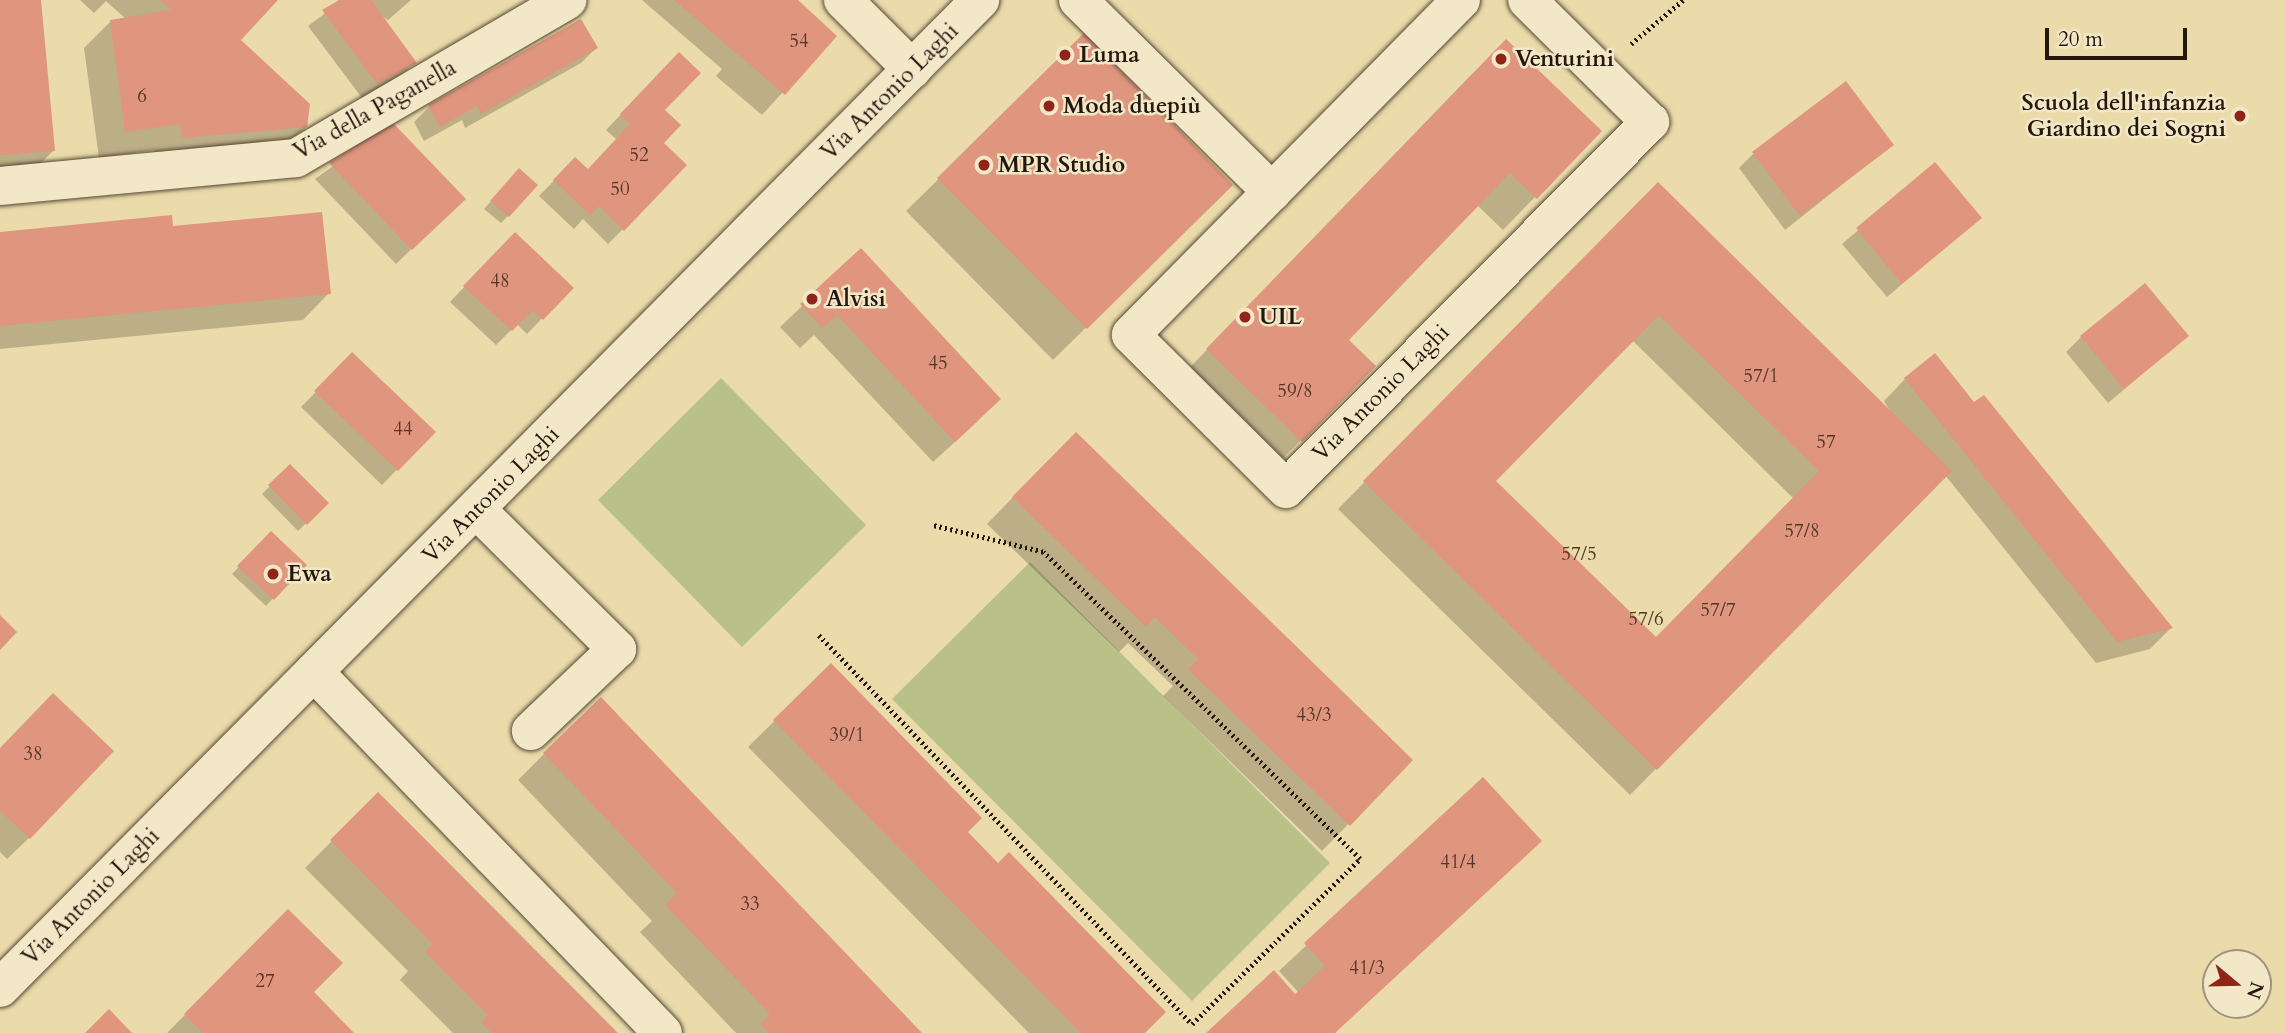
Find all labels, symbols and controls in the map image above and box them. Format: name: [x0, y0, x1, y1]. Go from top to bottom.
scale bar: [2048, 14, 2190, 58]
street label: Via Antonio Laghi: [816, 18, 964, 166]
text: 20 m: [2058, 25, 2103, 54]
house number: 54: [789, 31, 809, 53]
place label: Luma: [1079, 41, 1140, 69]
place label: Venturini: [1515, 45, 1614, 73]
marker: Luma: [1057, 47, 1073, 63]
marker: Venturini: [1493, 51, 1509, 67]
street label: Via della Paganella: [289, 54, 461, 166]
house number: 6: [137, 86, 147, 108]
place label: Scuola dell'infanzia Giardino dei Sogni: [2021, 89, 2226, 143]
place label: Moda duepiù: [1063, 92, 1201, 120]
marker: Moda duepiù: [1041, 98, 1057, 114]
marker: Scuola dell'infanzia Giardino dei Sogni: [2232, 108, 2248, 124]
house number: 52: [629, 145, 649, 167]
place label: MPR Studio: [998, 151, 1125, 179]
marker: MPR Studio: [976, 157, 992, 173]
house number: 50: [610, 179, 630, 201]
house number: 48: [490, 271, 510, 293]
place label: Alvisi: [826, 285, 886, 313]
marker: Alvisi: [804, 291, 820, 307]
place label: UIL: [1259, 303, 1302, 331]
marker: UIL: [1237, 309, 1253, 325]
street label: Via Antonio Laghi: [1307, 319, 1455, 467]
house number: 45: [928, 353, 948, 375]
house number: 57/1: [1743, 366, 1779, 388]
house number: 59/8: [1277, 381, 1313, 403]
house number: 44: [393, 419, 413, 441]
street label: Via Antonio Laghi: [417, 421, 565, 569]
house number: 57: [1816, 432, 1836, 454]
house number: 57/8: [1784, 521, 1820, 543]
house number: 57/5: [1561, 544, 1597, 566]
place label: Ewa: [287, 560, 332, 588]
marker: Ewa: [265, 566, 281, 582]
house number: 57/7: [1700, 600, 1736, 622]
house number: 57/6: [1628, 609, 1664, 631]
house number: 43/3: [1296, 705, 1332, 727]
house number: 39/1: [829, 725, 865, 747]
house number: 38: [23, 744, 43, 766]
street label: Via Antonio Laghi: [17, 823, 165, 971]
house number: 41/4: [1440, 852, 1476, 874]
house number: 33: [740, 894, 760, 916]
north arrow: [2202, 949, 2272, 1019]
house number: 41/3: [1349, 958, 1385, 980]
house number: 27: [255, 971, 275, 993]
text: N: [2240, 978, 2270, 1002]

